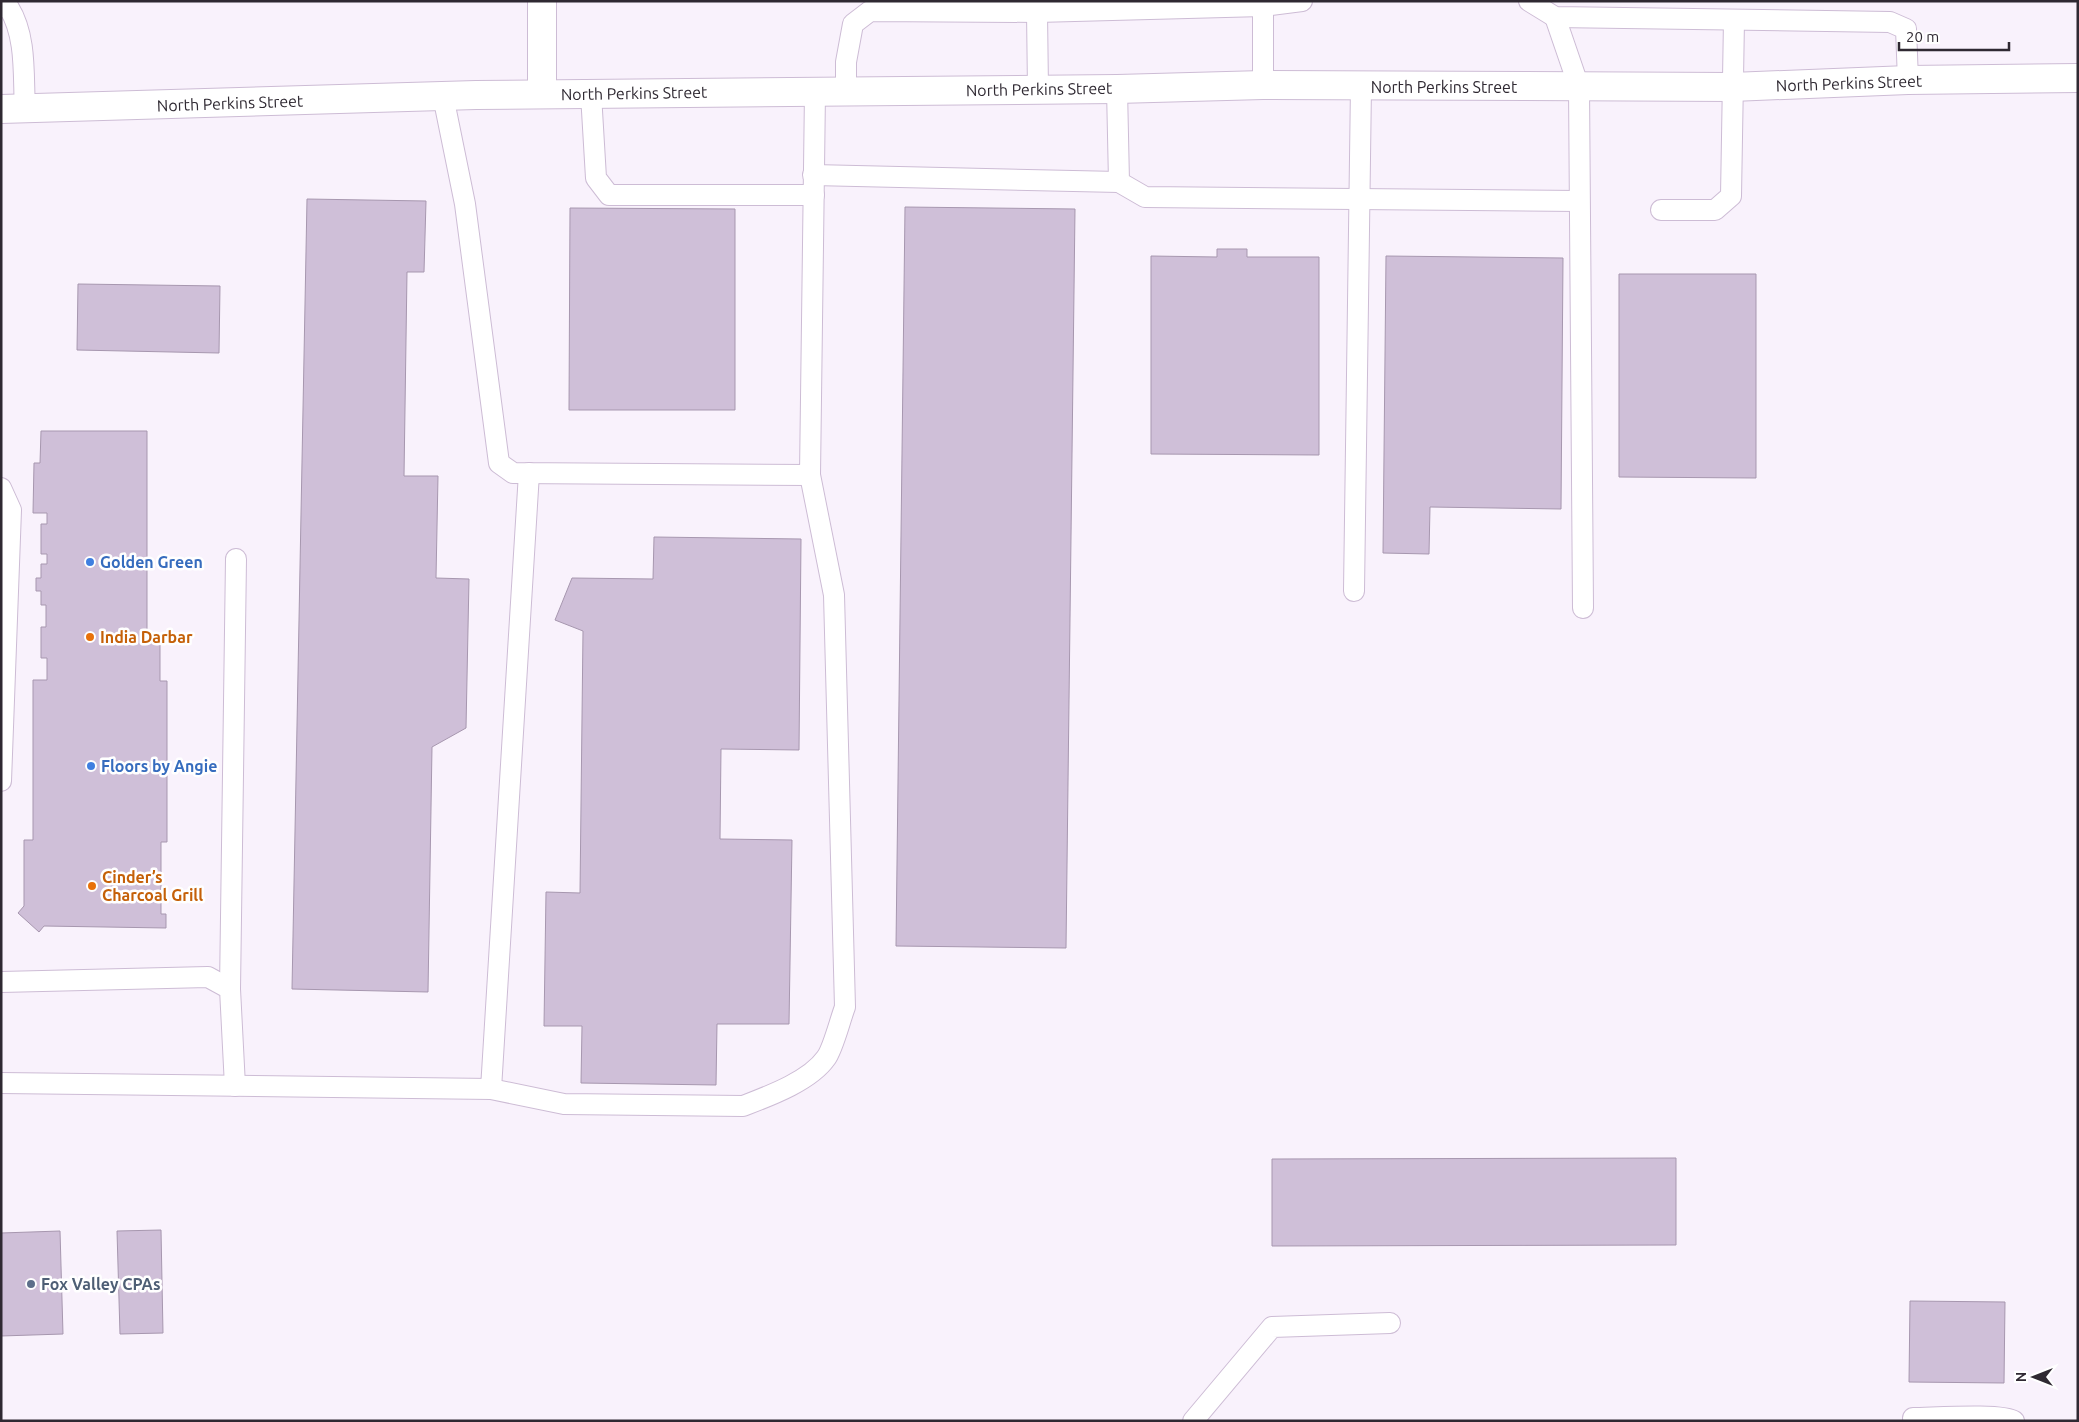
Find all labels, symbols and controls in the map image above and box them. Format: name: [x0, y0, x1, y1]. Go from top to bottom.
scale bar: [1899, 20, 2009, 52]
text: 20 m: [1906, 28, 1939, 45]
street label: North Perkins Street: [1775, 71, 1923, 95]
street label: North Perkins Street: [1371, 78, 1518, 96]
street label: North Perkins Street: [966, 79, 1113, 99]
street label: North Perkins Street: [561, 83, 708, 103]
street label: North Perkins Street: [156, 91, 304, 115]
place label: Golden Green: [100, 553, 203, 571]
marker: Golden Green: [84, 556, 96, 568]
place label: India Darbar: [100, 628, 193, 646]
marker: India Darbar: [84, 631, 96, 643]
place label: Floors by Angie: [101, 757, 217, 775]
marker: Floors by Angie: [85, 760, 97, 772]
place label: Cinder’s Charcoal Grill: [102, 868, 203, 904]
marker: Cinder’s Charcoal Grill: [86, 880, 98, 892]
place label: Fox Valley CPAs: [41, 1275, 161, 1293]
marker: Fox Valley CPAs: [25, 1278, 37, 1290]
north arrow: [2009, 1352, 2059, 1402]
text: N: [2013, 1372, 2029, 1382]

